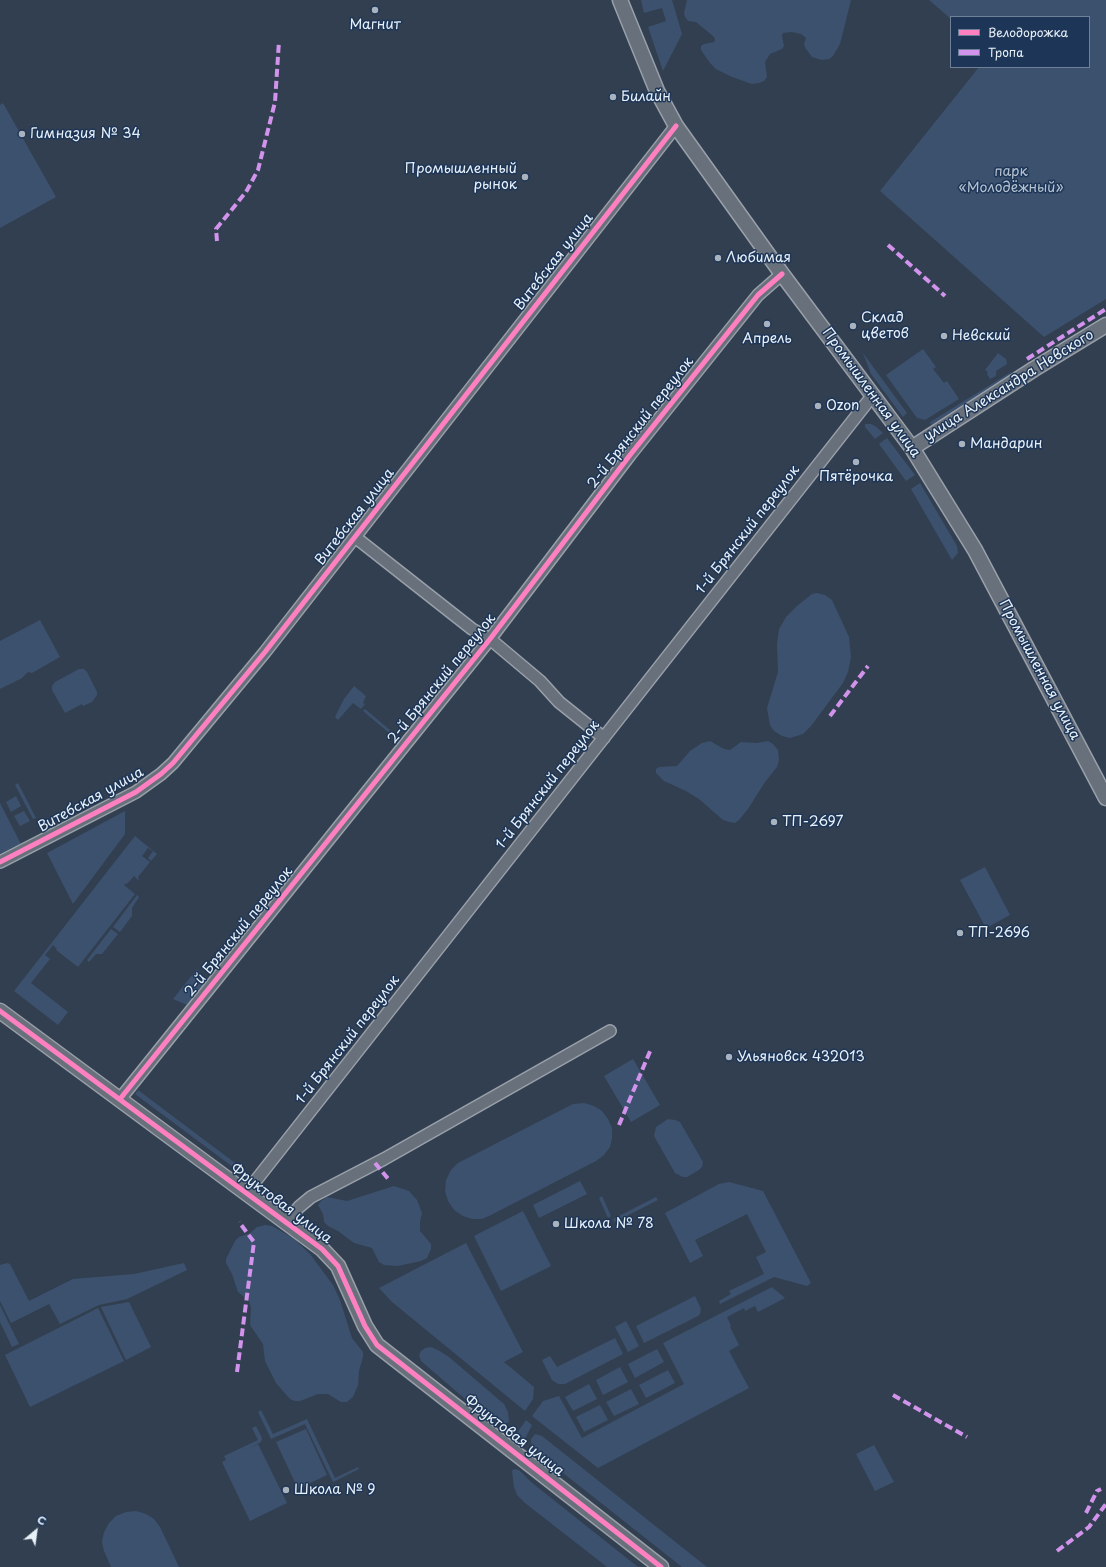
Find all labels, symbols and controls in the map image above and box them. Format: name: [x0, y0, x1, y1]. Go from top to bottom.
marker: Магнит: [370, 5, 380, 15]
legend: [950, 16, 1090, 68]
place label: Магнит: [349, 17, 401, 33]
text: Велодорожка: [988, 23, 1068, 41]
text: Тропа: [988, 43, 1024, 61]
place label: Билайн: [621, 89, 671, 105]
marker: Билайн: [608, 92, 618, 102]
place label: Гимназия № 34: [30, 126, 141, 142]
marker: Гимназия № 34: [17, 129, 27, 139]
place label: Промышленный рынок: [405, 161, 517, 194]
park label: парк «Молодёжный»: [958, 164, 1064, 196]
marker: Промышленный рынок: [520, 172, 530, 182]
street label: Витебская улица: [511, 210, 597, 314]
place label: Любимая: [726, 250, 791, 266]
marker: Любимая: [713, 253, 723, 263]
place label: Склад цветов: [861, 310, 909, 342]
marker: Апрель: [762, 319, 772, 329]
marker: Склад цветов: [848, 321, 858, 331]
street label: Промышленная улица: [818, 325, 924, 461]
street label: улица Александра Невского: [921, 327, 1097, 445]
place label: Невский: [952, 328, 1011, 344]
place label: Апрель: [742, 331, 792, 347]
marker: Невский: [939, 331, 949, 341]
street label: 2-й Брянский переулок: [584, 354, 698, 492]
place label: Ozon: [826, 398, 859, 414]
marker: Ozon: [813, 401, 823, 411]
place label: Мандарин: [970, 436, 1042, 452]
marker: Мандарин: [957, 439, 967, 449]
marker: Пятёрочка: [851, 457, 861, 467]
street label: 1-й Брянский переулок: [693, 462, 803, 598]
street label: Витебская улица: [312, 465, 398, 569]
place label: Пятёрочка: [819, 469, 893, 485]
street label: Промышленная улица: [995, 597, 1083, 743]
street label: 2-й Брянский переулок: [384, 611, 500, 747]
street label: 1-й Брянский переулок: [493, 717, 603, 853]
street label: Витебская улица: [35, 764, 147, 836]
place label: ТП-2697: [782, 814, 844, 830]
marker: ТП-2697: [769, 817, 779, 827]
street label: 2-й Брянский переулок: [181, 864, 297, 1000]
place label: ТП-2696: [968, 925, 1030, 941]
marker: ТП-2696: [955, 928, 965, 938]
street label: 1-й Брянский переулок: [293, 972, 403, 1108]
place label: Ульяновск 432013: [737, 1049, 865, 1065]
marker: Ульяновск 432013: [724, 1052, 734, 1062]
street label: Фруктовая улица: [227, 1161, 335, 1247]
place label: Школа № 78: [564, 1216, 654, 1232]
marker: Школа № 78: [551, 1219, 561, 1229]
street label: Фруктовая улица: [461, 1392, 567, 1480]
place label: Школа № 9: [294, 1482, 376, 1498]
marker: Школа № 9: [281, 1485, 291, 1495]
north arrow: [16, 1511, 56, 1551]
text: С: [34, 1511, 50, 1530]

